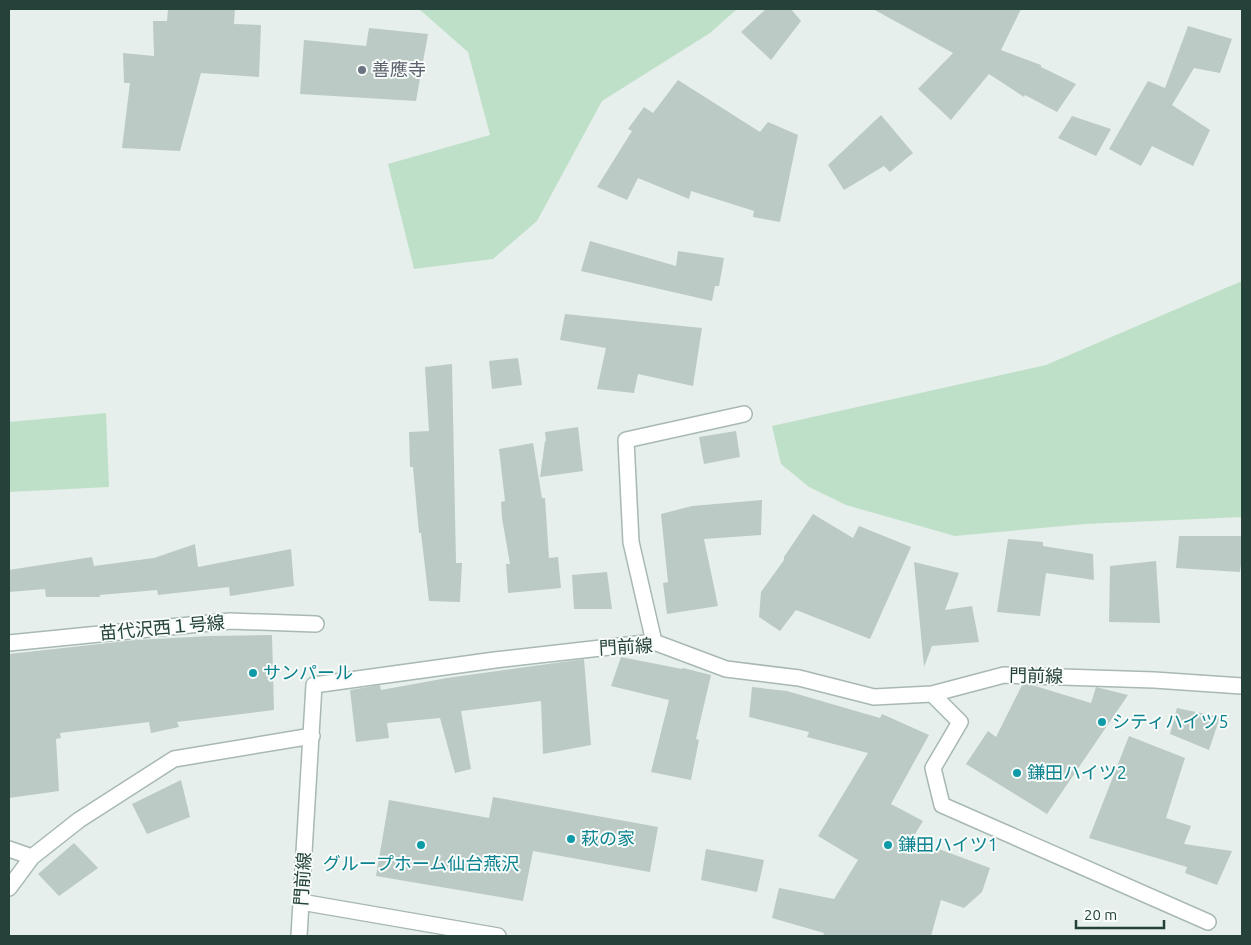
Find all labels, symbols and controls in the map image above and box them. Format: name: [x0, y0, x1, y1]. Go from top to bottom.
place label: 善應寺: [372, 59, 426, 79]
marker: 善應寺: [356, 64, 368, 76]
street label: 苗代沢西１号線: [98, 612, 226, 642]
street label: 門前線: [598, 635, 653, 657]
place label: サンパール: [263, 662, 353, 682]
street label: 門前線: [1009, 665, 1063, 685]
marker: サンパール: [247, 667, 259, 679]
place label: シティハイツ5: [1112, 711, 1229, 731]
marker: シティハイツ5: [1096, 716, 1108, 728]
place label: 鎌田ハイツ2: [1027, 762, 1127, 782]
marker: 鎌田ハイツ2: [1011, 767, 1023, 779]
place label: 萩の家: [581, 828, 635, 848]
marker: 萩の家: [565, 833, 577, 845]
place label: 鎌田ハイツ1: [898, 834, 998, 854]
marker: グループホーム仙台燕沢: [415, 839, 427, 851]
marker: 鎌田ハイツ1: [882, 839, 894, 851]
street label: 門前線: [290, 851, 314, 907]
place label: グループホーム仙台燕沢: [323, 853, 519, 873]
scale bar: [1076, 898, 1164, 930]
text: 20 m: [1084, 906, 1117, 923]

